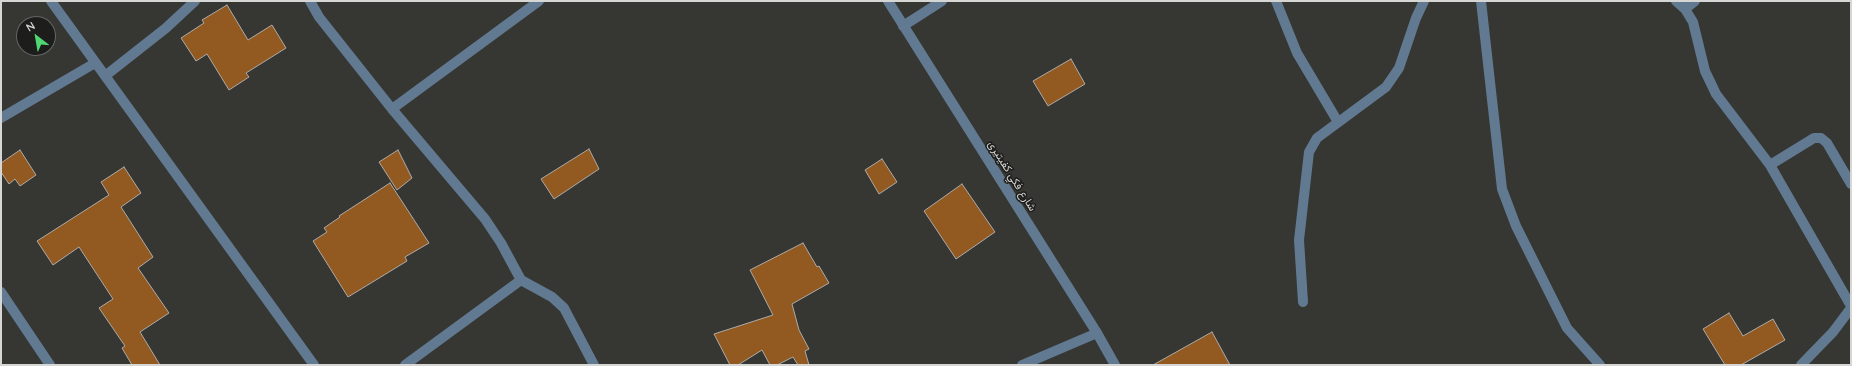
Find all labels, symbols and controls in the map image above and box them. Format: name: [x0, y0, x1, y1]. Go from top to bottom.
north arrow: [16, 16, 56, 56]
text: N: [23, 18, 37, 35]
street label: شارع فكي كفيتيرى: [985, 138, 1039, 214]

